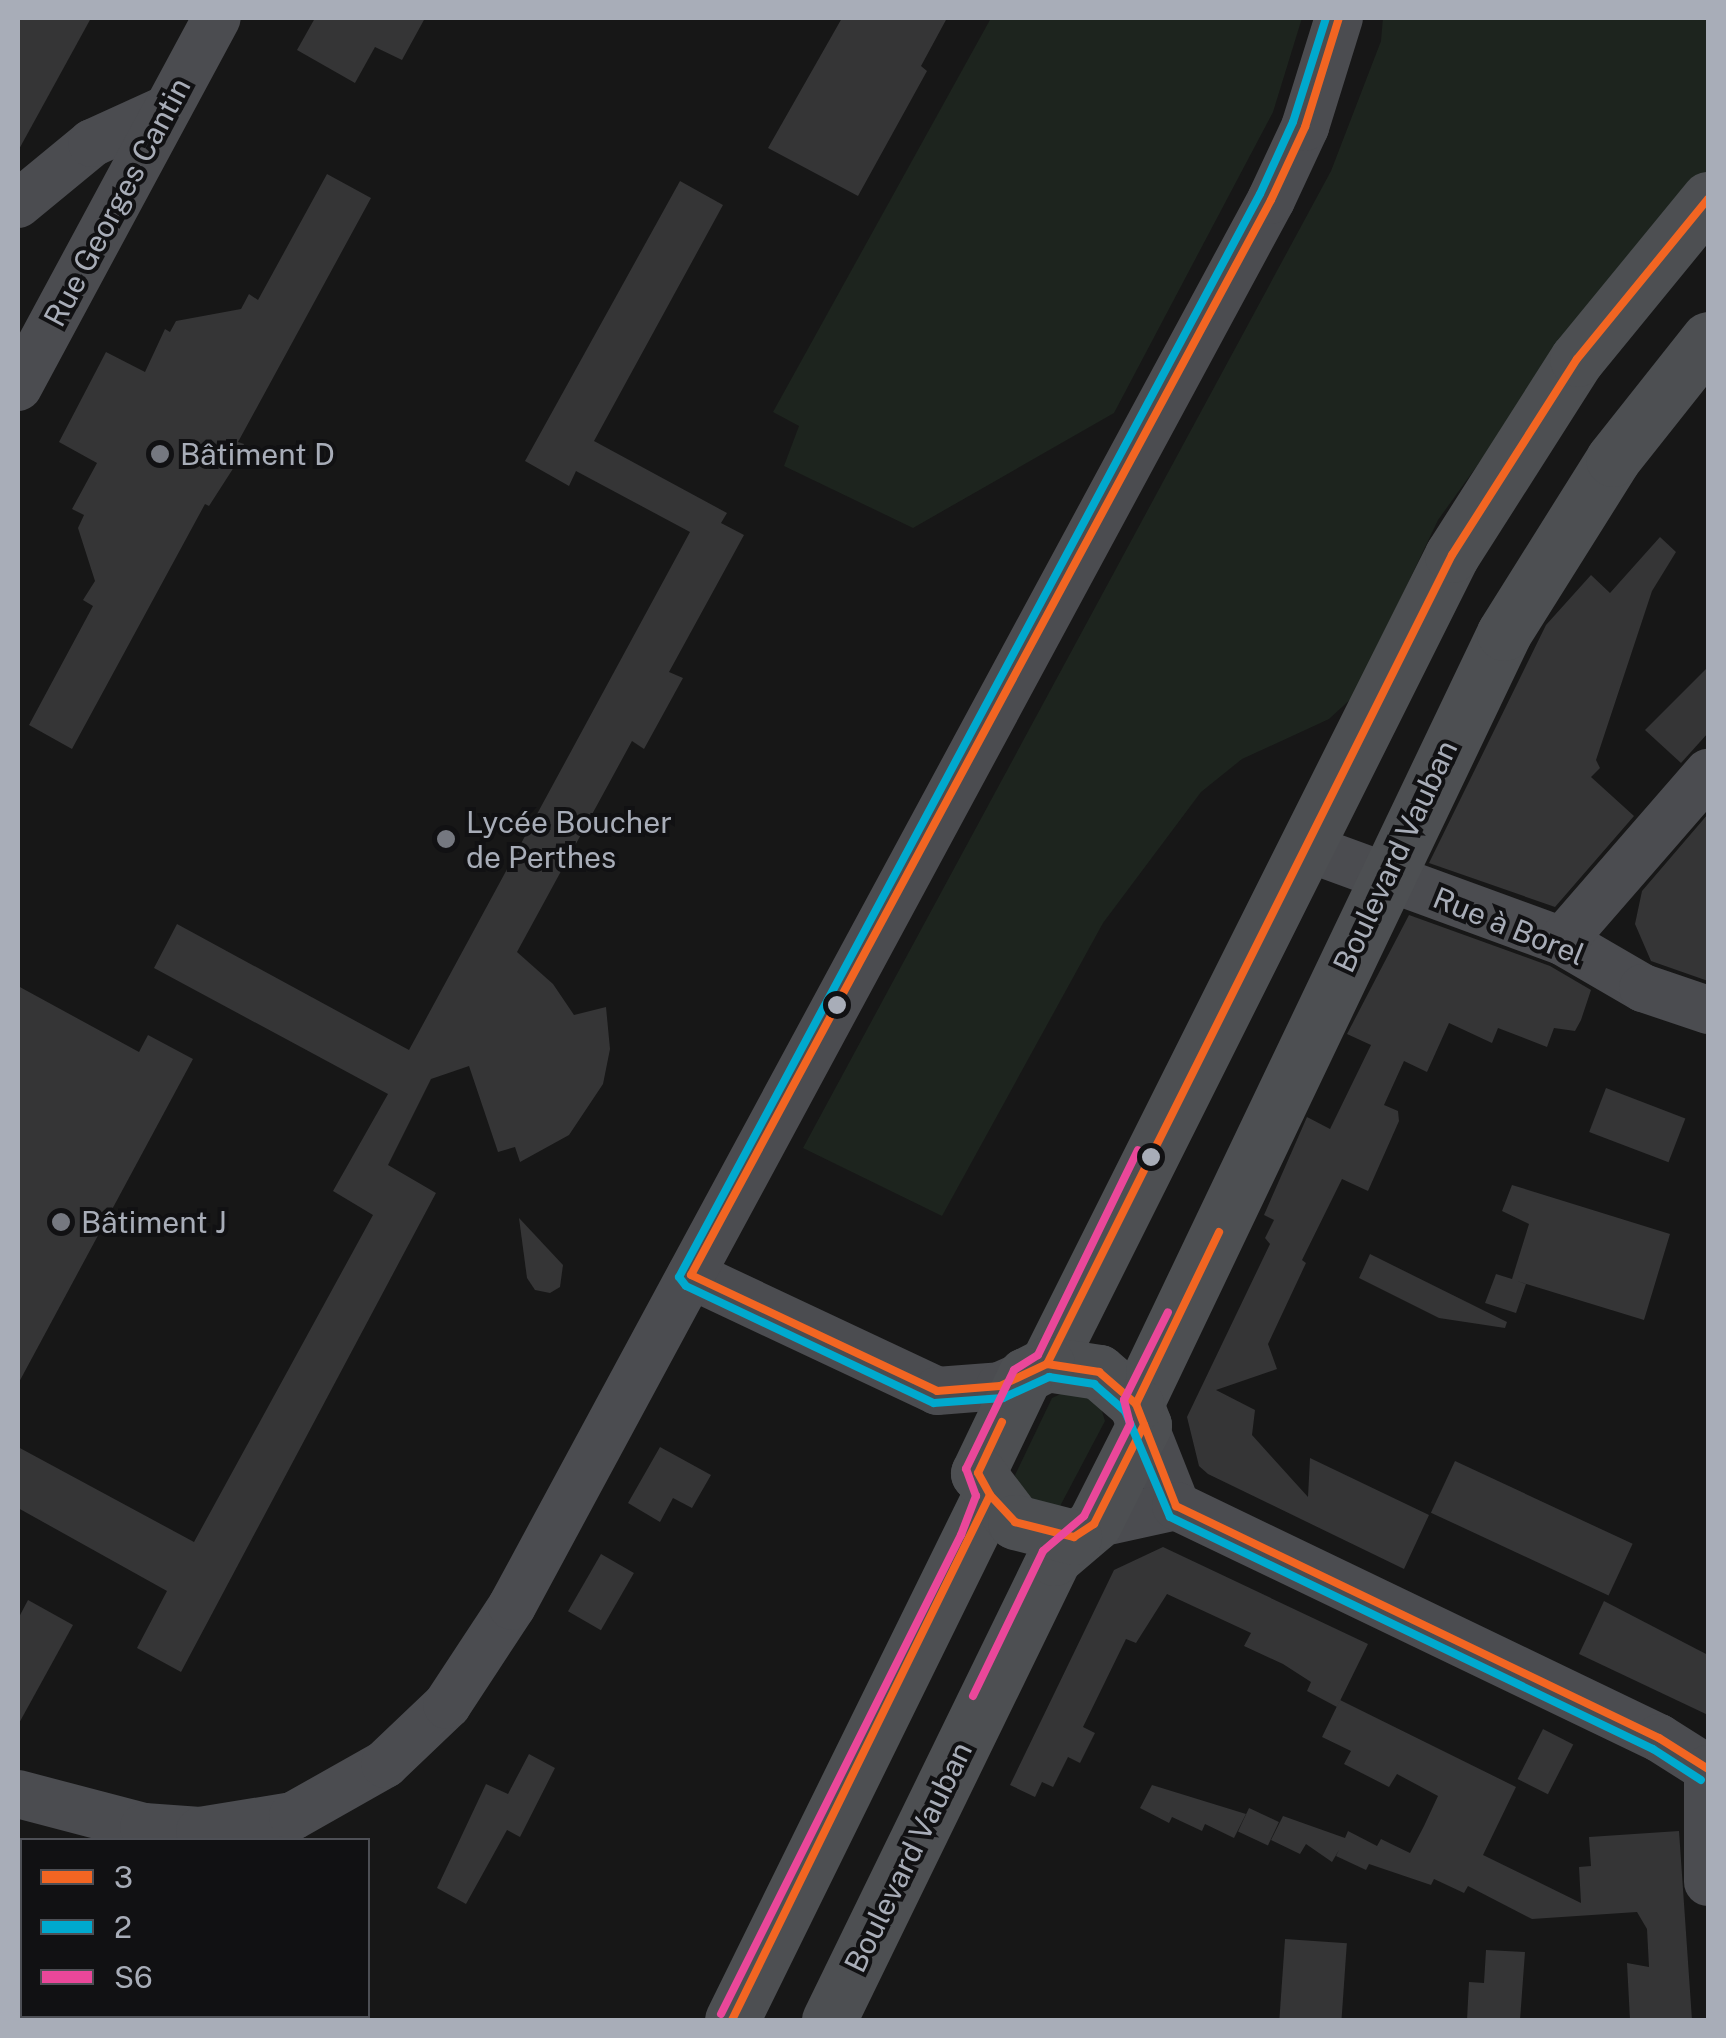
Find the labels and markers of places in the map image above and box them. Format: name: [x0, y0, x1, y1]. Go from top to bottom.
place label: Bâtiment D: [180, 436, 335, 472]
marker: Bâtiment D: [149, 443, 171, 465]
place label: Lycée Boucher de Perthes: [466, 804, 672, 874]
marker: Lycée Boucher de Perthes: [435, 828, 457, 850]
unlabelled marker: [827, 995, 847, 1015]
unlabelled marker: [1141, 1147, 1161, 1167]
place label: Bâtiment J: [81, 1204, 227, 1240]
marker: Bâtiment J: [50, 1211, 72, 1233]

